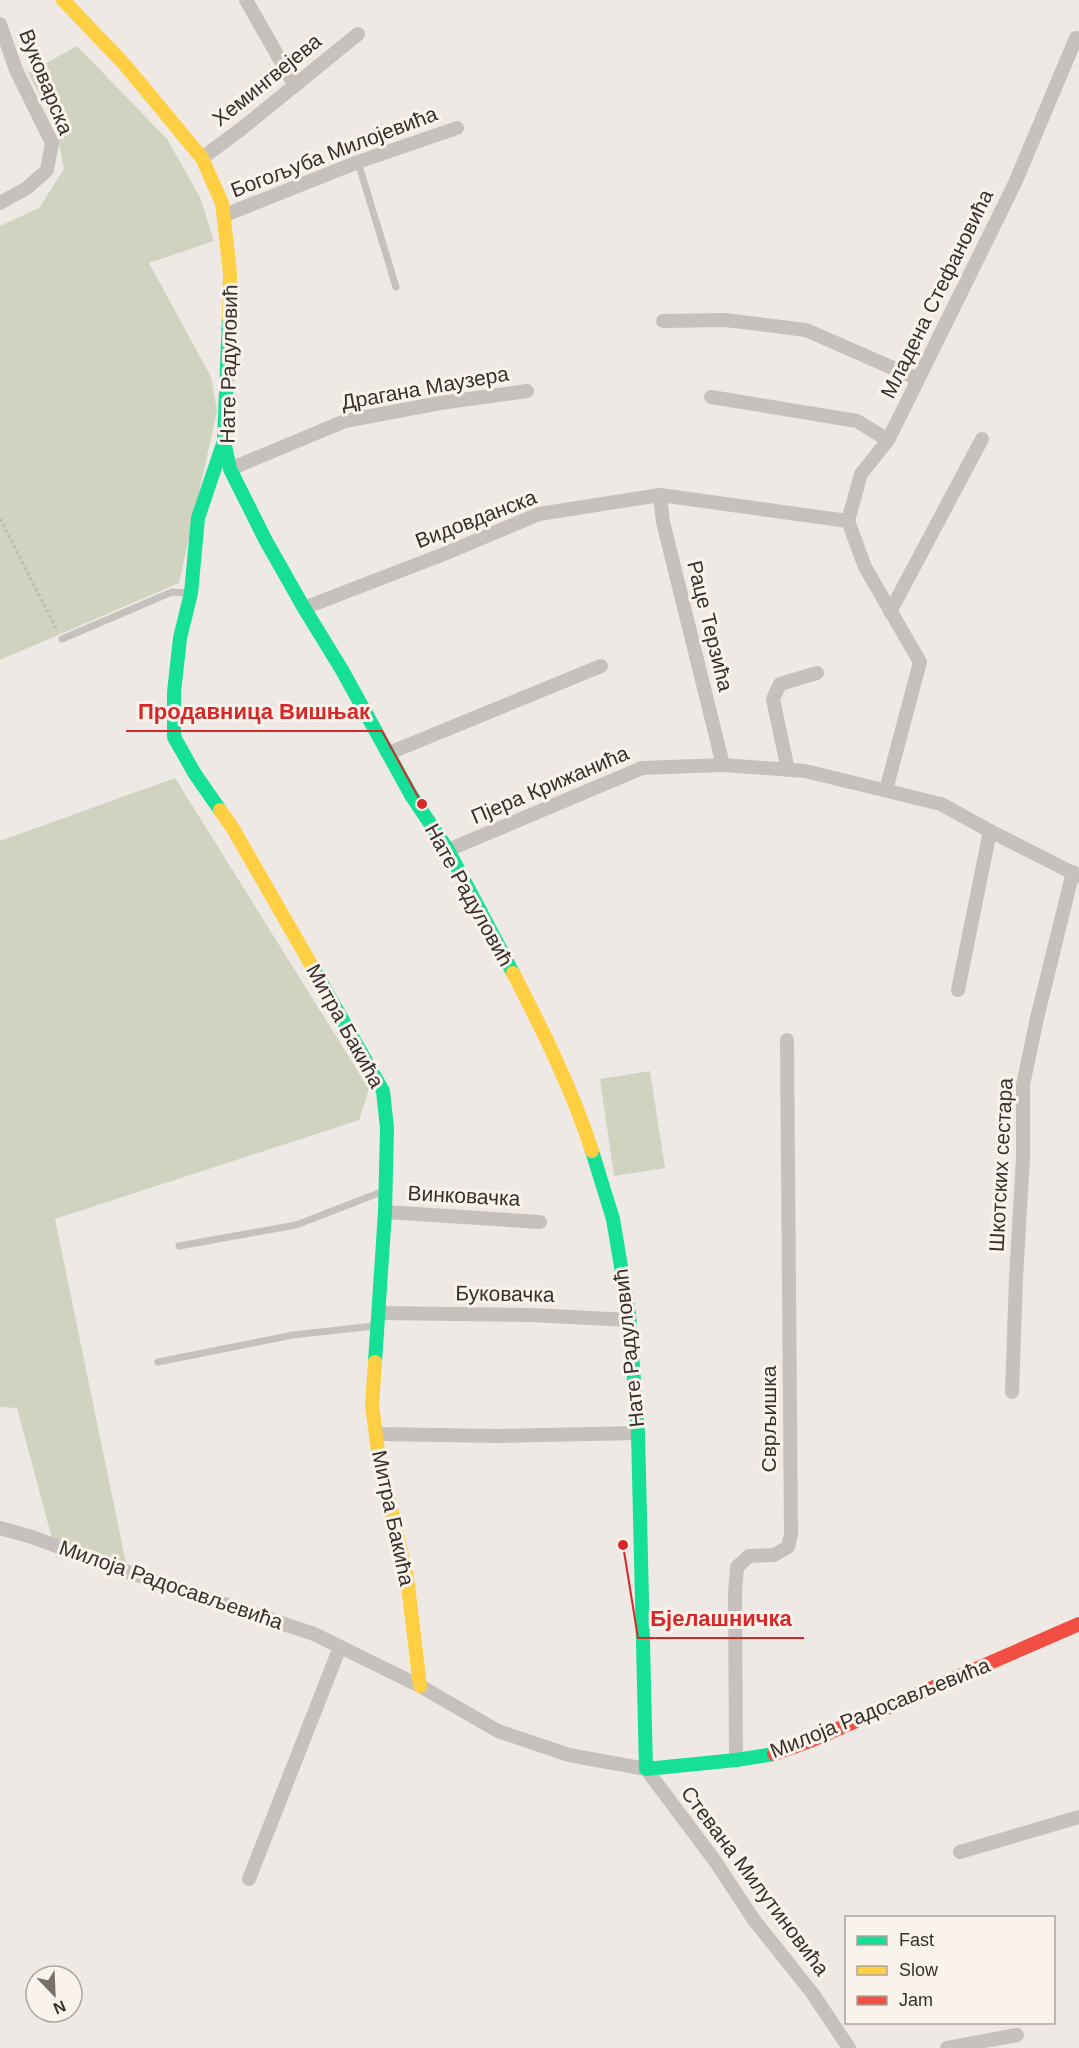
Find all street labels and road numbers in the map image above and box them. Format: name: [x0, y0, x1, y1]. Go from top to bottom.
street label: Вуковарска: [15, 26, 78, 138]
street label: Хемингвејева: [208, 29, 326, 130]
street label: Богољуба Милојевића: [227, 101, 441, 202]
street label: Младена Стефановића: [876, 185, 997, 402]
street label: Нате Радуловић: [216, 284, 241, 444]
street label: Драгана Маузера: [339, 361, 511, 414]
street label: Видовданска: [412, 485, 540, 552]
street label: Раце Терзића: [683, 558, 738, 694]
street label: Пјера Крижанића: [468, 741, 632, 828]
street label: Нате Радуловић: [421, 820, 518, 970]
street label: Митра Бакића: [302, 960, 389, 1092]
street label: Шкотских сестара: [984, 1077, 1017, 1253]
street label: Винковачка: [407, 1181, 521, 1210]
street label: Нате Радуловић: [609, 1268, 648, 1428]
street label: Буковачка: [455, 1281, 555, 1306]
street label: Сврљишка: [757, 1365, 780, 1472]
street label: Митра Бакића: [368, 1448, 419, 1588]
street label: Милоја Радосављевића: [56, 1535, 286, 1634]
street label: Милоја Радосављевића: [767, 1653, 993, 1762]
street label: Стевана Милутиновића: [677, 1782, 834, 1980]

